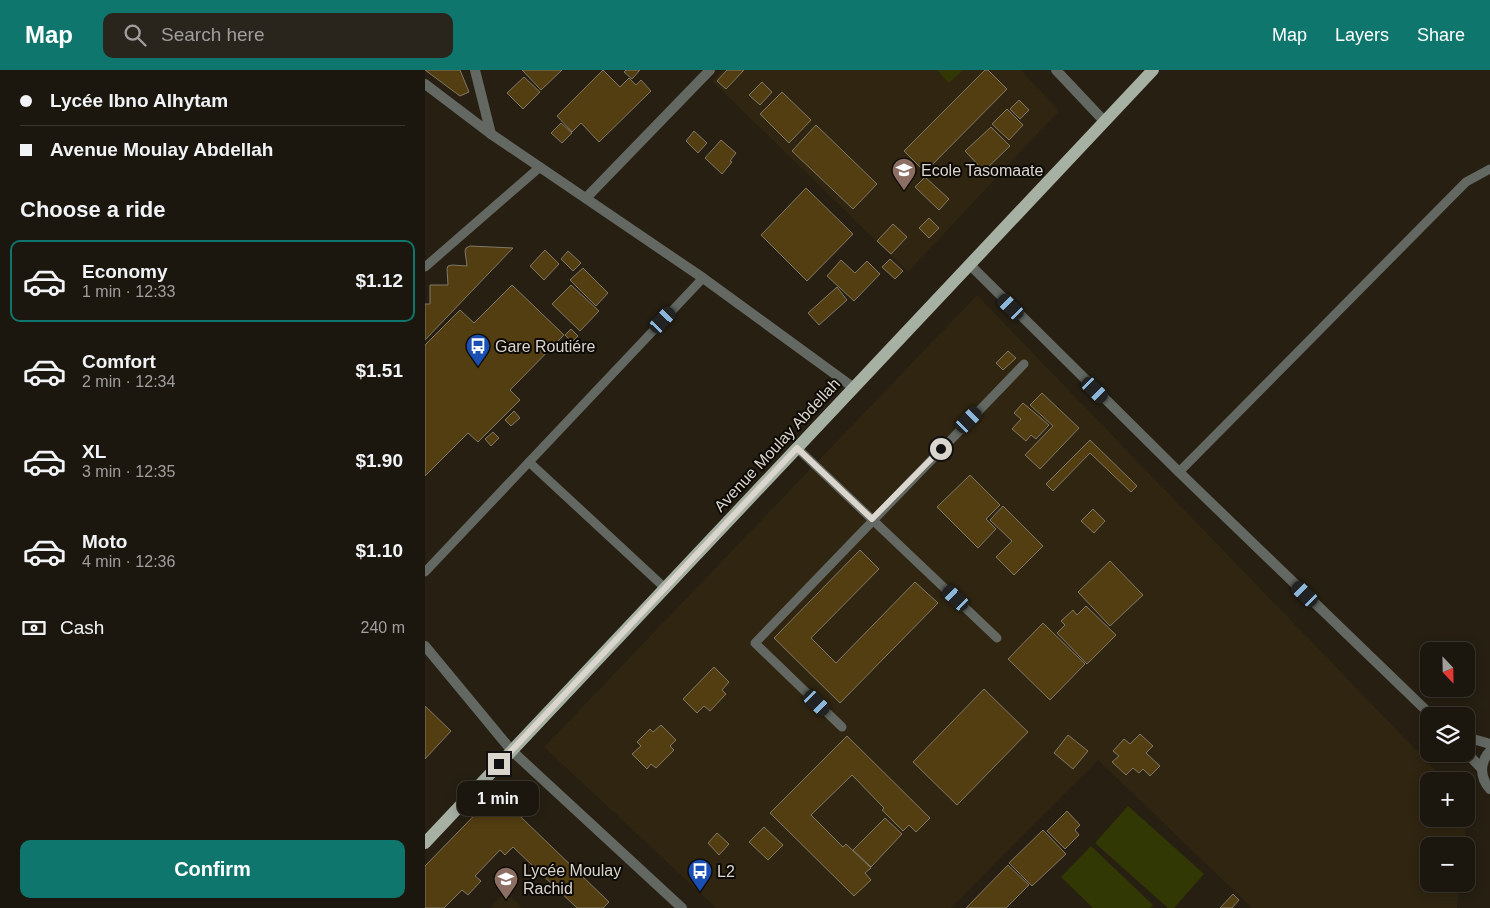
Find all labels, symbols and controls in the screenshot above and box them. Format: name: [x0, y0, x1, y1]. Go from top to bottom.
search box: [103, 13, 453, 58]
text: Map: [25, 21, 73, 48]
icon: search: [121, 21, 149, 49]
text: Search here: [161, 24, 265, 45]
text: Map: [1272, 25, 1307, 45]
text: Layers: [1335, 25, 1389, 45]
text: Share: [1417, 25, 1465, 45]
text: Lycée Ibno Alhytam: [50, 90, 228, 111]
text: Avenue Moulay Abdellah: [50, 139, 273, 160]
school or university icon: Ecole Tasomaate: [891, 157, 917, 191]
place label: Ecole Tasomaate: [921, 162, 1044, 179]
text: Choose a ride: [20, 197, 165, 222]
icon: car: [22, 259, 67, 304]
text: Economy: [82, 261, 168, 282]
text: $1.12: [355, 270, 403, 291]
text: 1 min · 12:33: [82, 283, 175, 300]
car: [995, 291, 1026, 323]
car: [647, 304, 678, 336]
bus stop icon: Gare Routiére: [465, 333, 491, 367]
place label: Gare Routiére: [495, 338, 596, 355]
icon: car: [22, 349, 67, 394]
text: Comfort: [82, 351, 156, 372]
text: $1.51: [355, 360, 403, 381]
text: 2 min · 12:34: [82, 373, 175, 390]
car: [1079, 374, 1110, 406]
street label: Avenue Moulay Abdellah: [711, 375, 843, 515]
car: [953, 404, 984, 436]
route start: [930, 438, 952, 460]
icon: car: [22, 439, 67, 484]
text: XL: [82, 441, 106, 462]
text: $1.90: [355, 450, 403, 471]
text: 3 min · 12:35: [82, 463, 175, 480]
icon: car: [22, 529, 67, 574]
text: Moto: [82, 531, 127, 552]
text: $1.10: [355, 540, 403, 561]
text: 4 min · 12:36: [82, 553, 175, 570]
car: [1289, 578, 1321, 610]
car: [939, 582, 972, 614]
icon: cash: [20, 614, 48, 642]
text: Cash: [60, 617, 104, 638]
text: 240 m: [361, 619, 405, 636]
north arrow: [1420, 642, 1475, 698]
map controls: [1420, 642, 1475, 892]
car: [801, 687, 833, 719]
button: layers: [1420, 707, 1475, 762]
route end: [488, 753, 510, 775]
button: +: [1420, 772, 1475, 827]
callout: 1 min: [458, 782, 540, 816]
text: 1 min: [477, 790, 519, 807]
button: −: [1420, 837, 1475, 892]
button: Confirm: [20, 840, 405, 898]
bus stop icon: L2: [687, 858, 713, 892]
place label: Lycée Moulay Rachid: [523, 862, 621, 897]
place label: L2: [717, 863, 735, 880]
school or university icon: Lycée Moulay Rachid: [493, 866, 519, 900]

